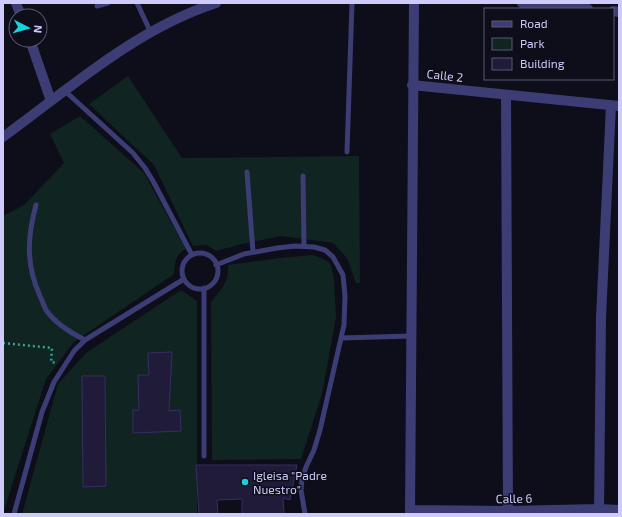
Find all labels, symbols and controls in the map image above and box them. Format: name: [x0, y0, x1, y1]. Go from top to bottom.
north arrow: [8, 8, 48, 48]
legend: [484, 8, 614, 80]
text: Road: [520, 16, 548, 30]
text: N: [32, 24, 45, 34]
text: Park: [520, 36, 545, 50]
text: Building: [520, 56, 565, 70]
street label: Calle 2: [426, 66, 464, 84]
place label: Igleisa "Padre Nuestro": [253, 468, 327, 496]
marker: Igleisa "Padre Nuestro": [240, 477, 250, 487]
street label: Calle 6: [496, 491, 533, 505]

